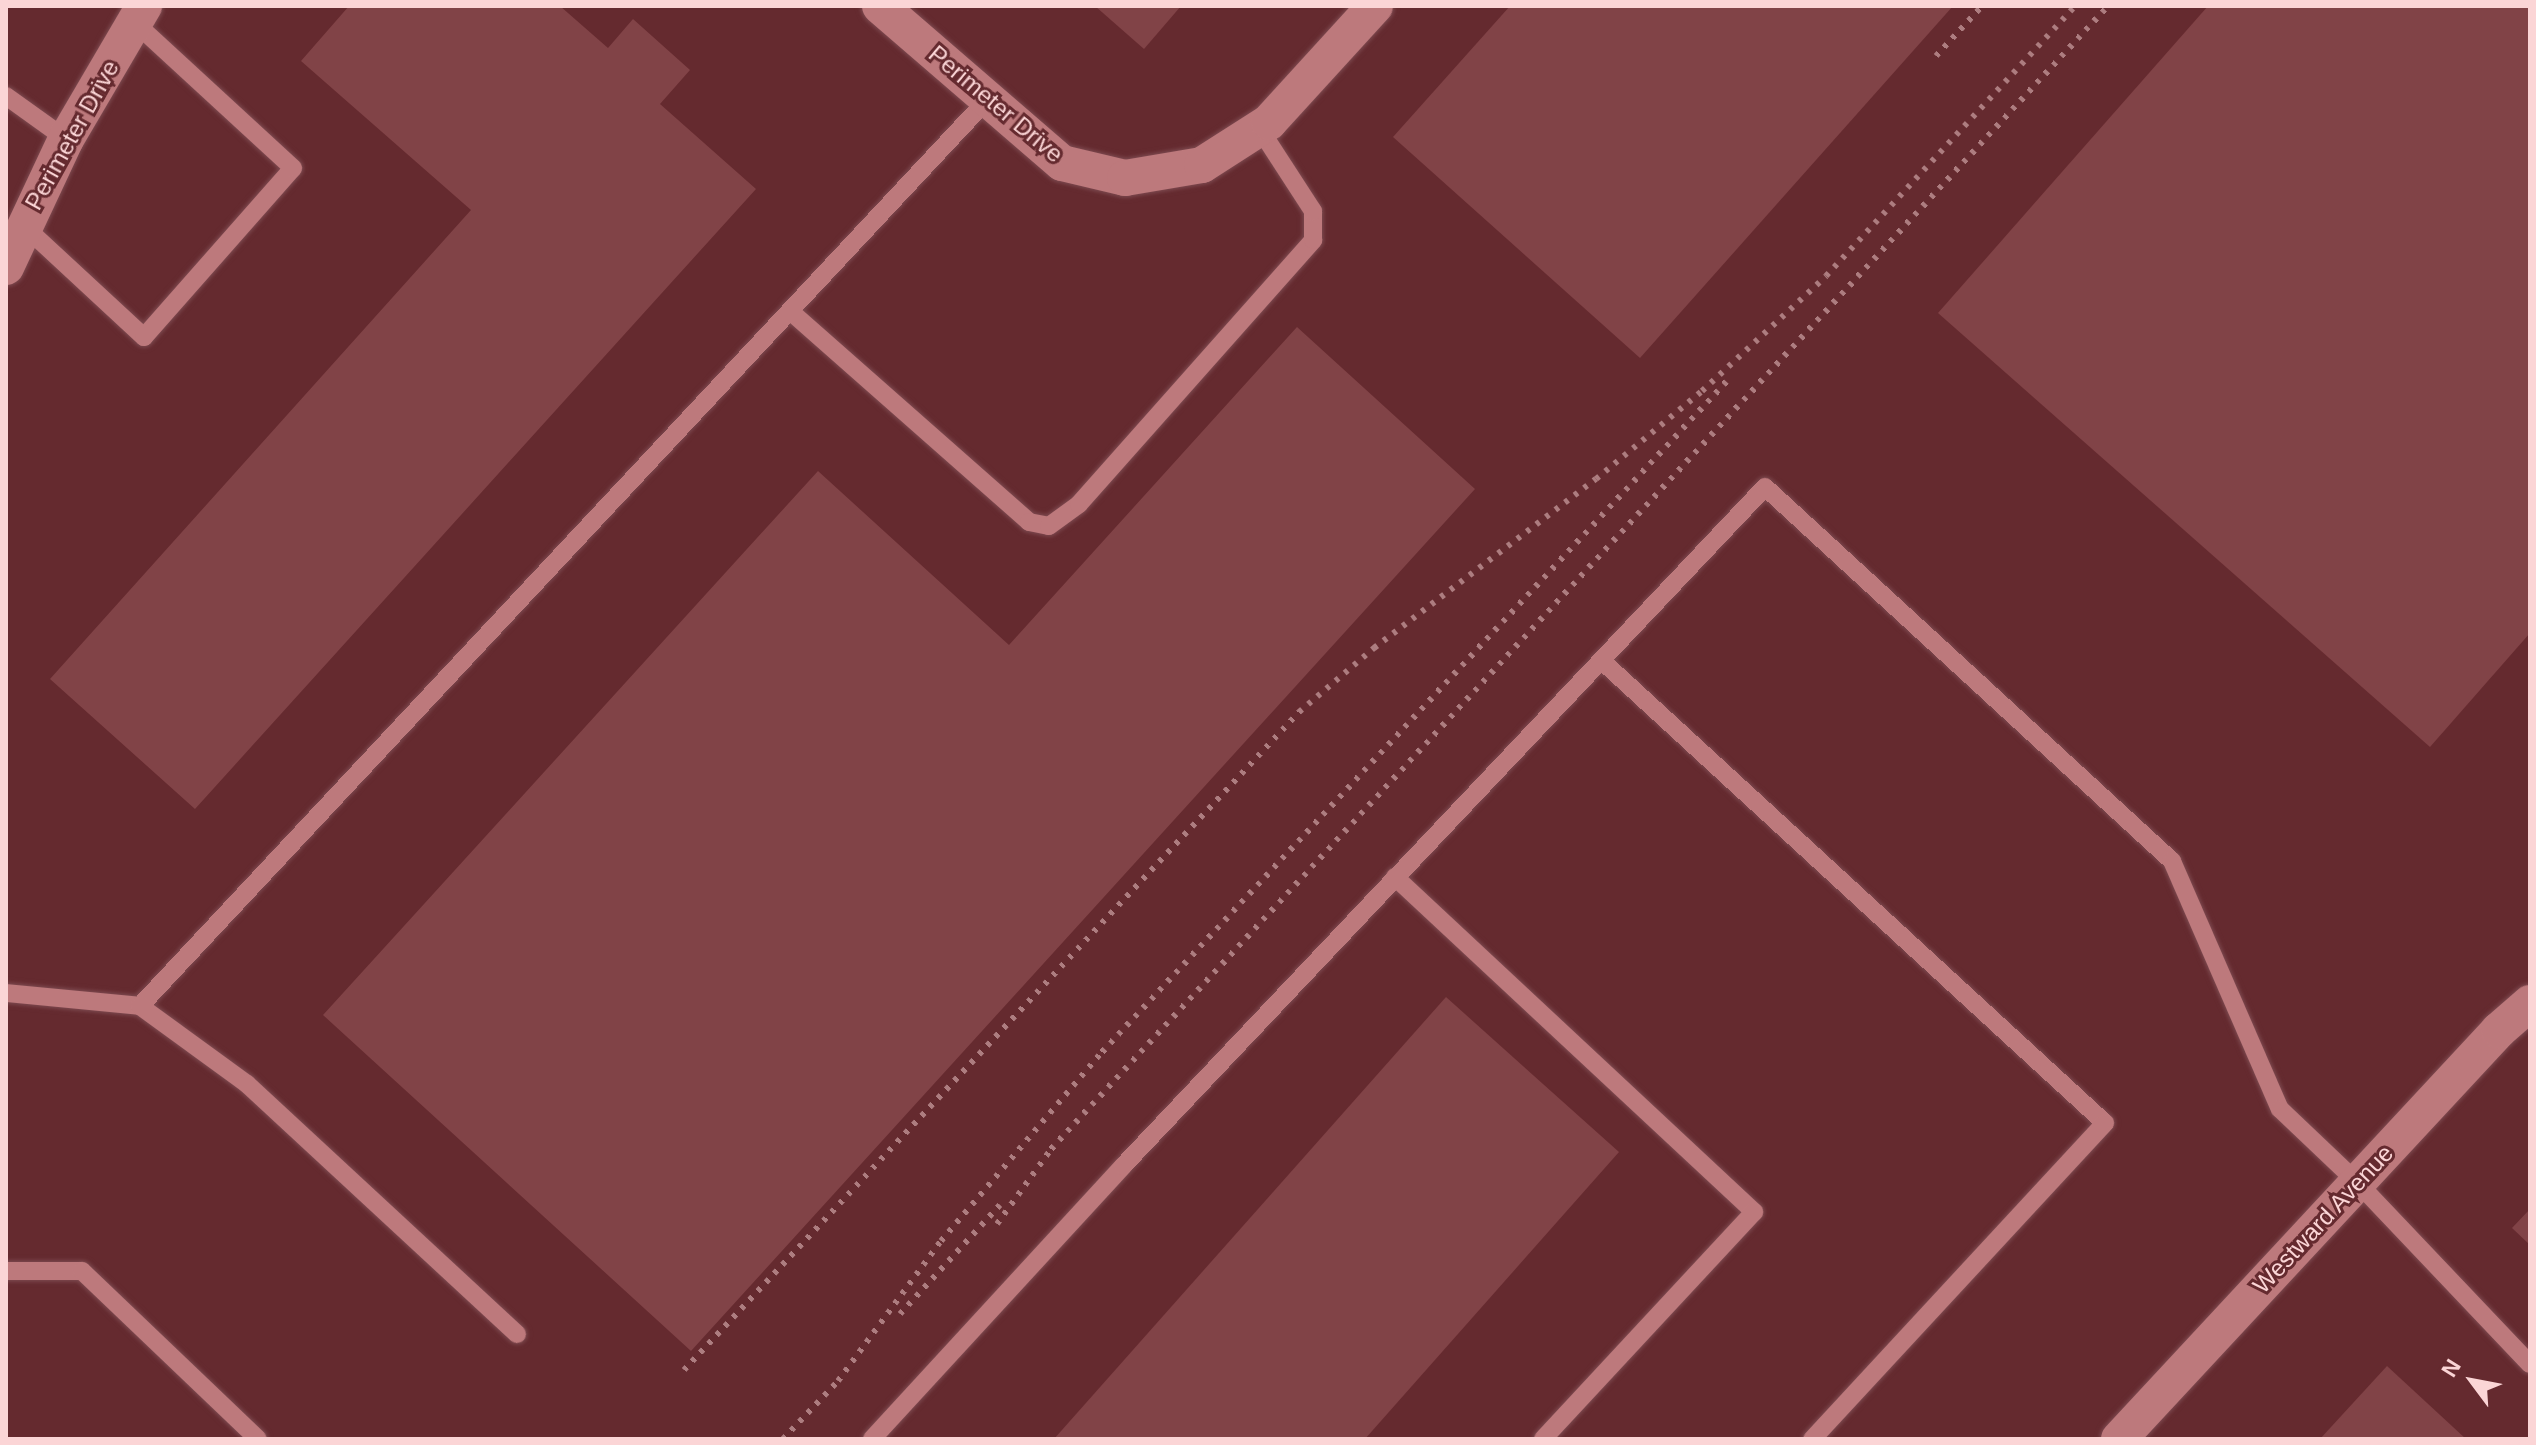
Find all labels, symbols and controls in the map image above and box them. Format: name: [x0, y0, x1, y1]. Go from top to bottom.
street label: Perimeter Drive: [923, 39, 1069, 169]
street label: Perimeter Drive: [19, 55, 125, 215]
street label: Westward Avenue: [2246, 1138, 2400, 1300]
north arrow: [2432, 1341, 2512, 1421]
text: N: [2436, 1355, 2466, 1381]

